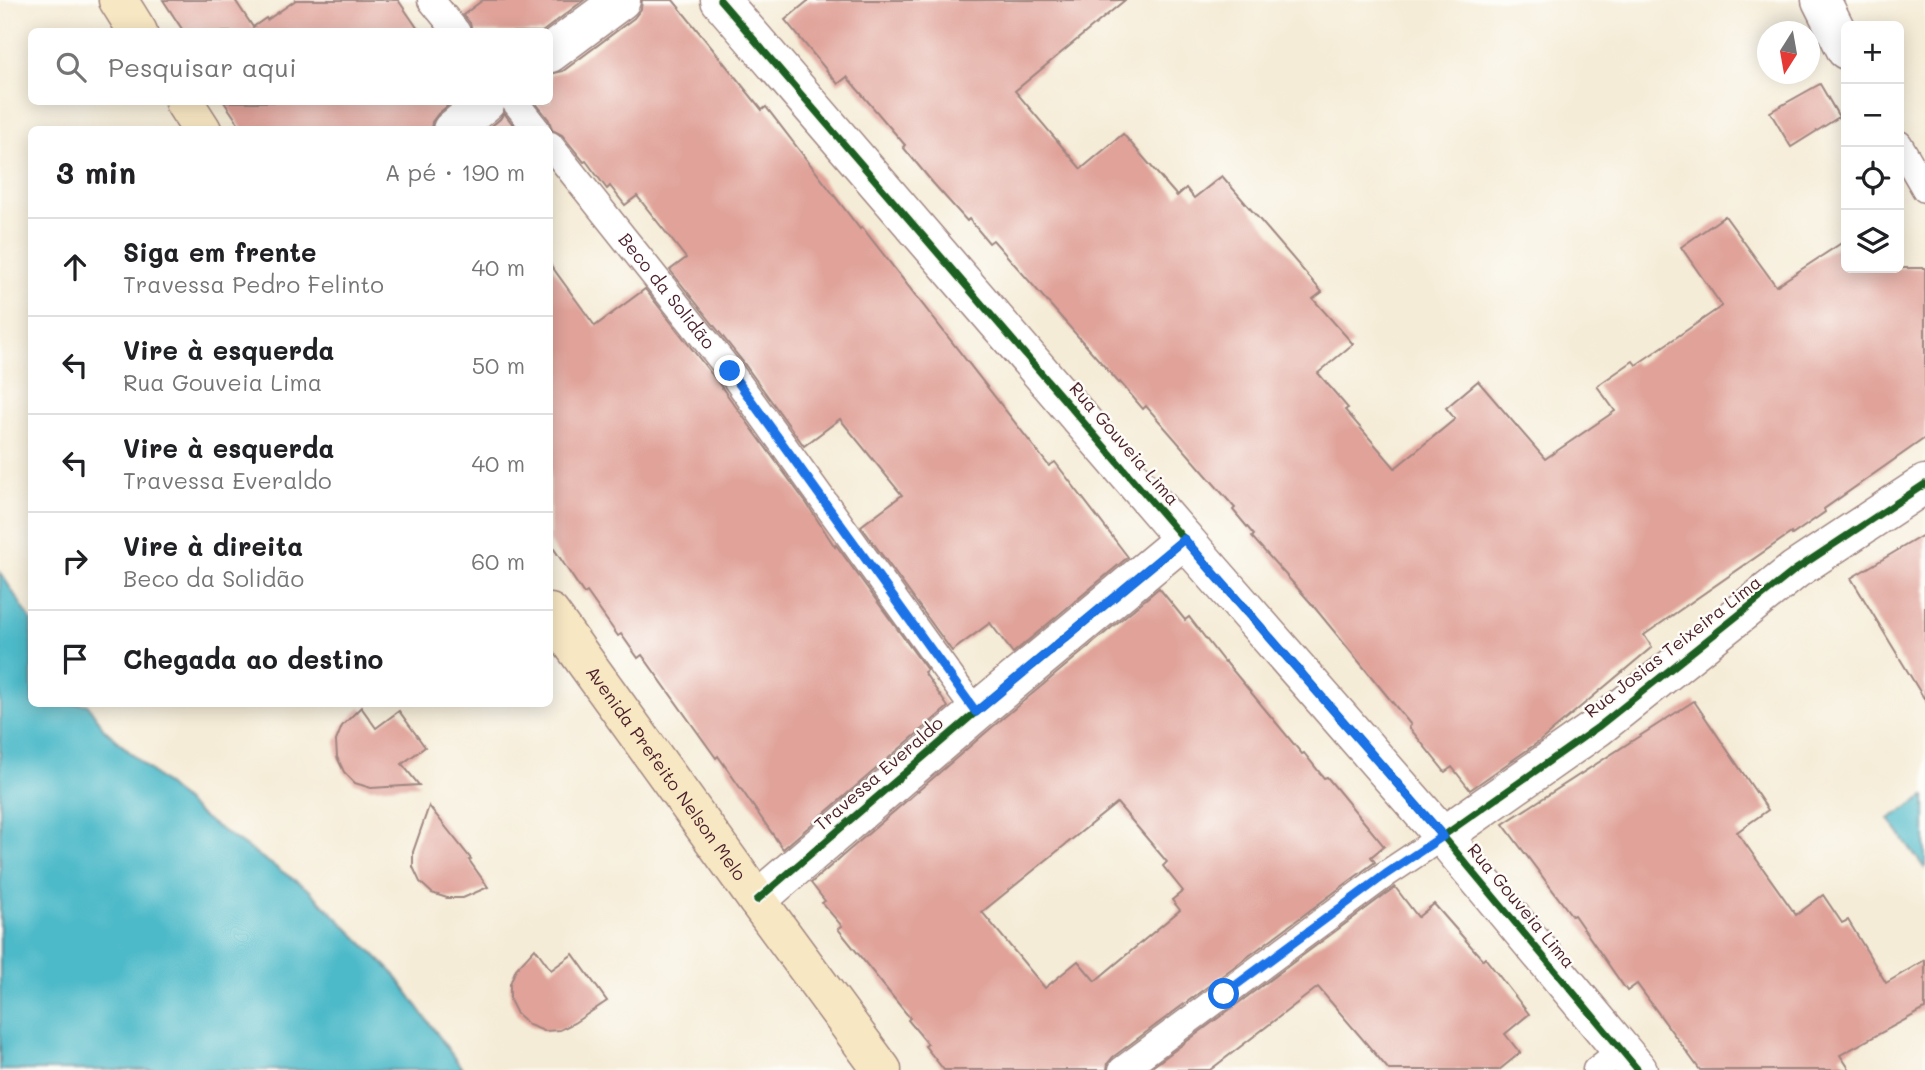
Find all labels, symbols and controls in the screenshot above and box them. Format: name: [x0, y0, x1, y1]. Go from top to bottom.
north arrow: [1757, 21, 1820, 84]
map controls: [1841, 21, 1904, 273]
button: +: [1841, 21, 1904, 84]
search box: [28, 28, 553, 105]
icon: search: [52, 48, 90, 86]
text: Pesquisar aqui: [108, 50, 297, 84]
button: −: [1841, 84, 1904, 147]
button: locate: [1841, 147, 1904, 210]
text: 3 min: [56, 152, 136, 192]
text: A pé · 190 m: [385, 157, 525, 187]
button: layers: [1841, 210, 1904, 273]
street label: Beco da Solidão: [614, 228, 721, 354]
text: Siga em frente: [123, 235, 317, 269]
icon: ahead: [56, 248, 94, 286]
text: 40 m: [472, 252, 525, 282]
text: Travessa Pedro Felinto: [123, 269, 384, 299]
text: Vire à esquerda: [123, 333, 334, 367]
icon: left: [56, 346, 94, 384]
text: 50 m: [472, 350, 525, 380]
route end: [714, 355, 745, 386]
text: Rua Gouveia Lima: [123, 367, 322, 397]
street label: Rua Gouveia Lima: [1065, 377, 1185, 510]
text: Vire à esquerda: [123, 431, 334, 465]
icon: left: [56, 444, 94, 482]
text: 40 m: [472, 448, 525, 478]
text: Travessa Everaldo: [123, 465, 332, 495]
text: Vire à direita: [123, 529, 303, 563]
icon: right: [56, 542, 94, 580]
text: 60 m: [471, 546, 525, 576]
text: Beco da Solidão: [123, 563, 304, 593]
street label: Rua Josias Teixeira Lima: [1579, 570, 1766, 723]
icon: arrive: [56, 640, 94, 678]
text: Chegada ao destino: [123, 642, 383, 676]
street label: Avenida Prefeito Nelson Melo: [581, 661, 752, 885]
street label: Travessa Everaldo: [809, 710, 948, 836]
street label: Rua Gouveia Lima: [1462, 838, 1581, 973]
route start: [1208, 978, 1239, 1009]

